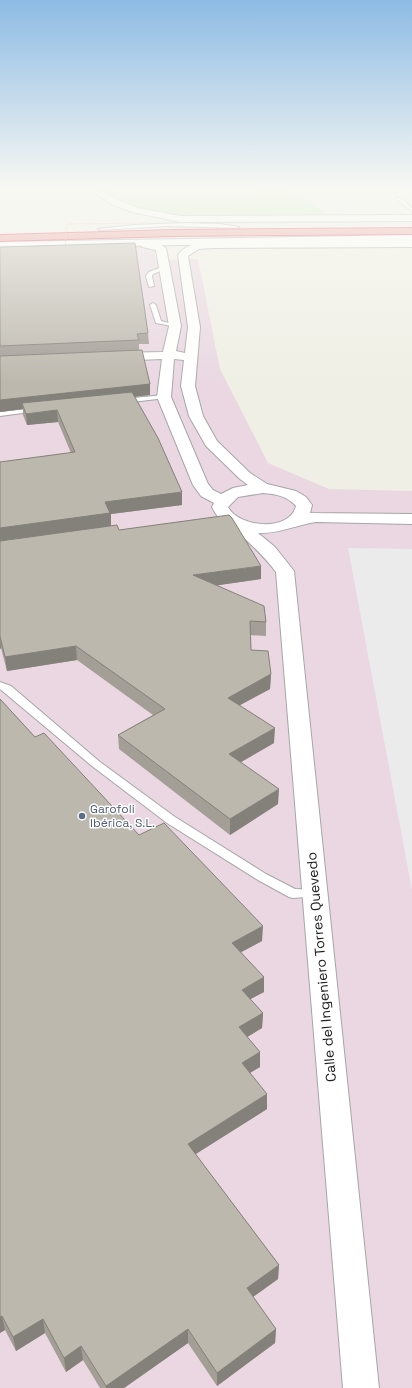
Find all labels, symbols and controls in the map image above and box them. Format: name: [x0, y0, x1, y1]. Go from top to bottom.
place label: Garofoli Ibérica, S.L.: [90, 801, 155, 831]
marker: Garofoli Ibérica, S.L.: [77, 811, 87, 821]
street label: Calle del Ingeniero Torres Quevedo: [302, 851, 340, 1083]

